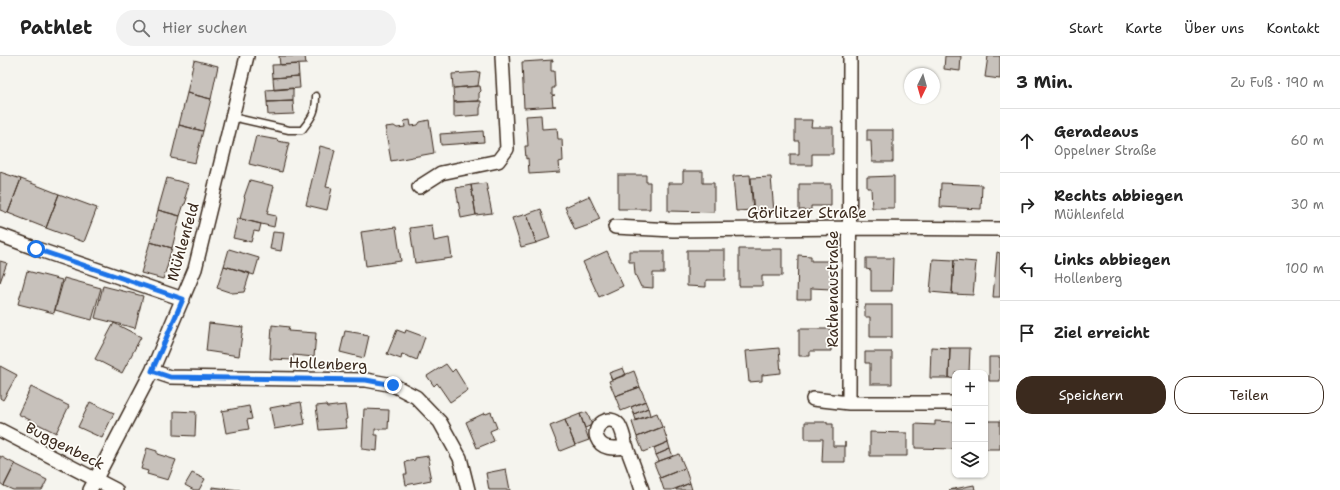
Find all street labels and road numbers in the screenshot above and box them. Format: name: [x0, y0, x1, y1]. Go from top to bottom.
street label: Mühlenfeld: [162, 200, 204, 284]
street label: Görlitzer Straße: [747, 203, 867, 223]
street label: Rathenaustraße: [823, 231, 843, 348]
street label: Hollenberg: [288, 353, 368, 375]
street label: Buggenbeck: [22, 418, 108, 474]

